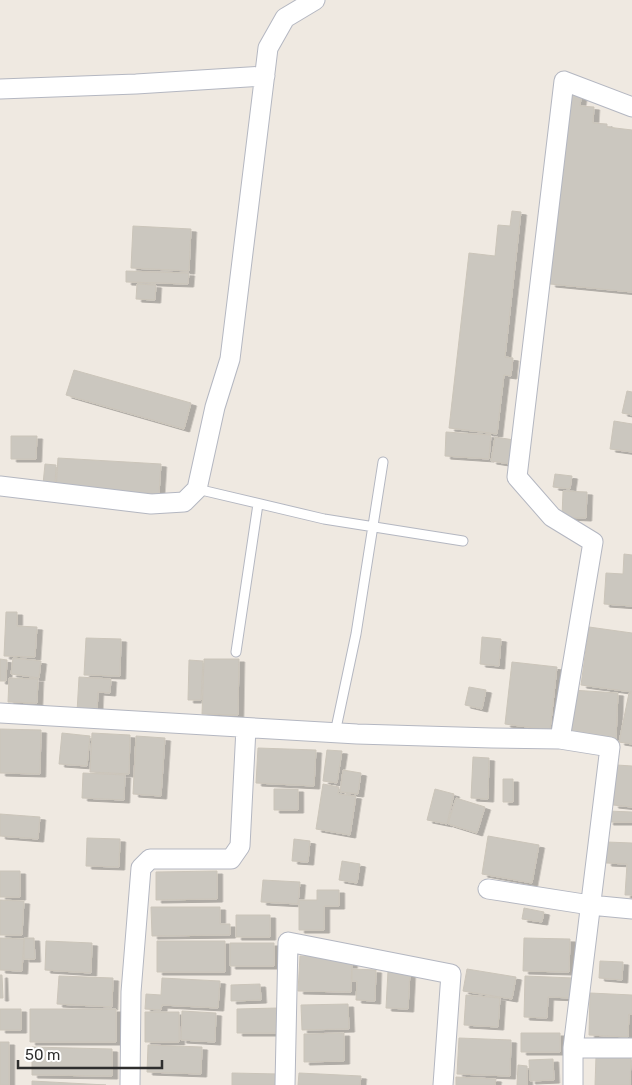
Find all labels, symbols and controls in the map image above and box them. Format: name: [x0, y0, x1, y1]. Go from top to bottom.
scale bar: [18, 1038, 161, 1070]
text: 50 m: [25, 1046, 60, 1064]

